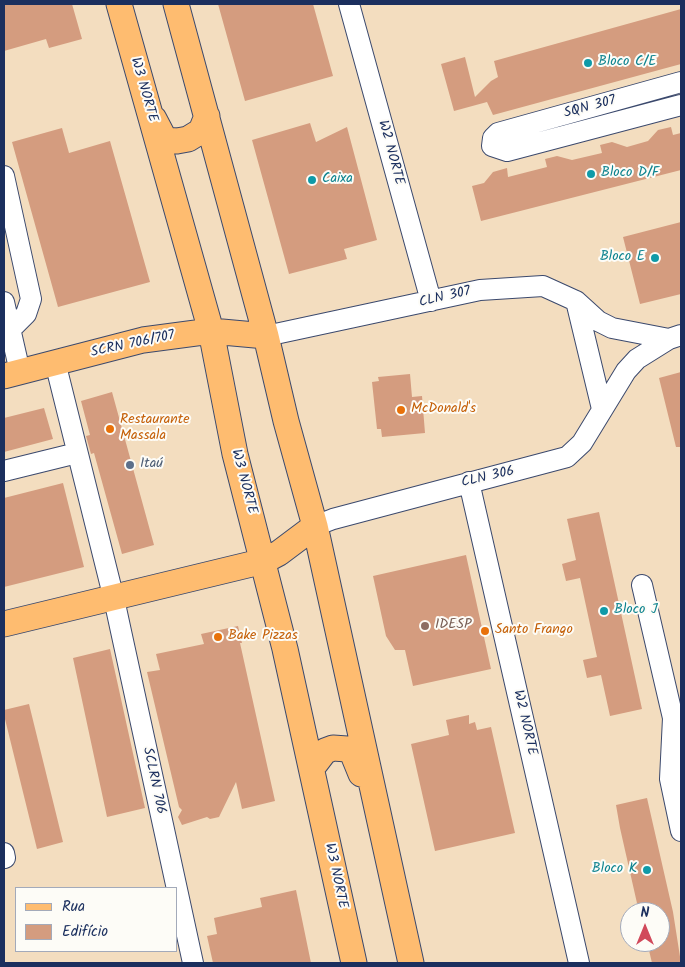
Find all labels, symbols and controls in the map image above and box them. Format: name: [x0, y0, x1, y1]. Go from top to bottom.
place label: Bloco C/E: [598, 55, 656, 71]
street label: W3 NORTE: [126, 56, 160, 124]
marker: Bloco C/E: [582, 57, 594, 69]
street label: SQN 307: [562, 93, 618, 123]
street label: W2 NORTE: [373, 119, 407, 187]
place label: Bloco D/F: [601, 166, 659, 182]
marker: Bloco D/F: [585, 168, 597, 180]
place label: Caixa: [322, 172, 353, 188]
marker: Caixa: [306, 174, 318, 186]
place label: Bloco E: [600, 250, 645, 266]
marker: Bloco E: [649, 252, 661, 264]
street label: CLN 307: [417, 284, 473, 312]
street label: SCRN 706/707: [90, 328, 176, 362]
place label: McDonald's: [411, 402, 476, 418]
marker: McDonald's: [395, 404, 407, 416]
place label: Restaurante Massala: [120, 413, 190, 446]
marker: Restaurante Massala: [104, 423, 116, 435]
street label: W3 NORTE: [226, 448, 260, 516]
place label: Itaú: [140, 457, 163, 473]
marker: Itaú: [124, 459, 136, 471]
street label: CLN 306: [460, 464, 516, 492]
place label: Bloco J: [614, 603, 657, 619]
marker: Bloco J: [598, 605, 610, 617]
place label: IDESP: [435, 618, 472, 634]
marker: IDESP: [419, 620, 431, 632]
place label: Santo Frango: [495, 623, 573, 639]
marker: Santo Frango: [479, 625, 491, 637]
place label: Bake Pizzas: [228, 629, 298, 645]
marker: Bake Pizzas: [212, 631, 224, 643]
street label: W2 NORTE: [508, 689, 540, 757]
street label: SCLRN 706: [138, 746, 168, 816]
street label: W3 NORTE: [320, 842, 350, 910]
place label: Bloco K: [592, 862, 637, 878]
marker: Bloco K: [641, 864, 653, 876]
legend: [15, 887, 178, 952]
text: Rua: [62, 895, 85, 919]
north arrow: [620, 902, 670, 952]
text: N: [641, 902, 649, 924]
text: Edifício: [62, 920, 108, 944]

